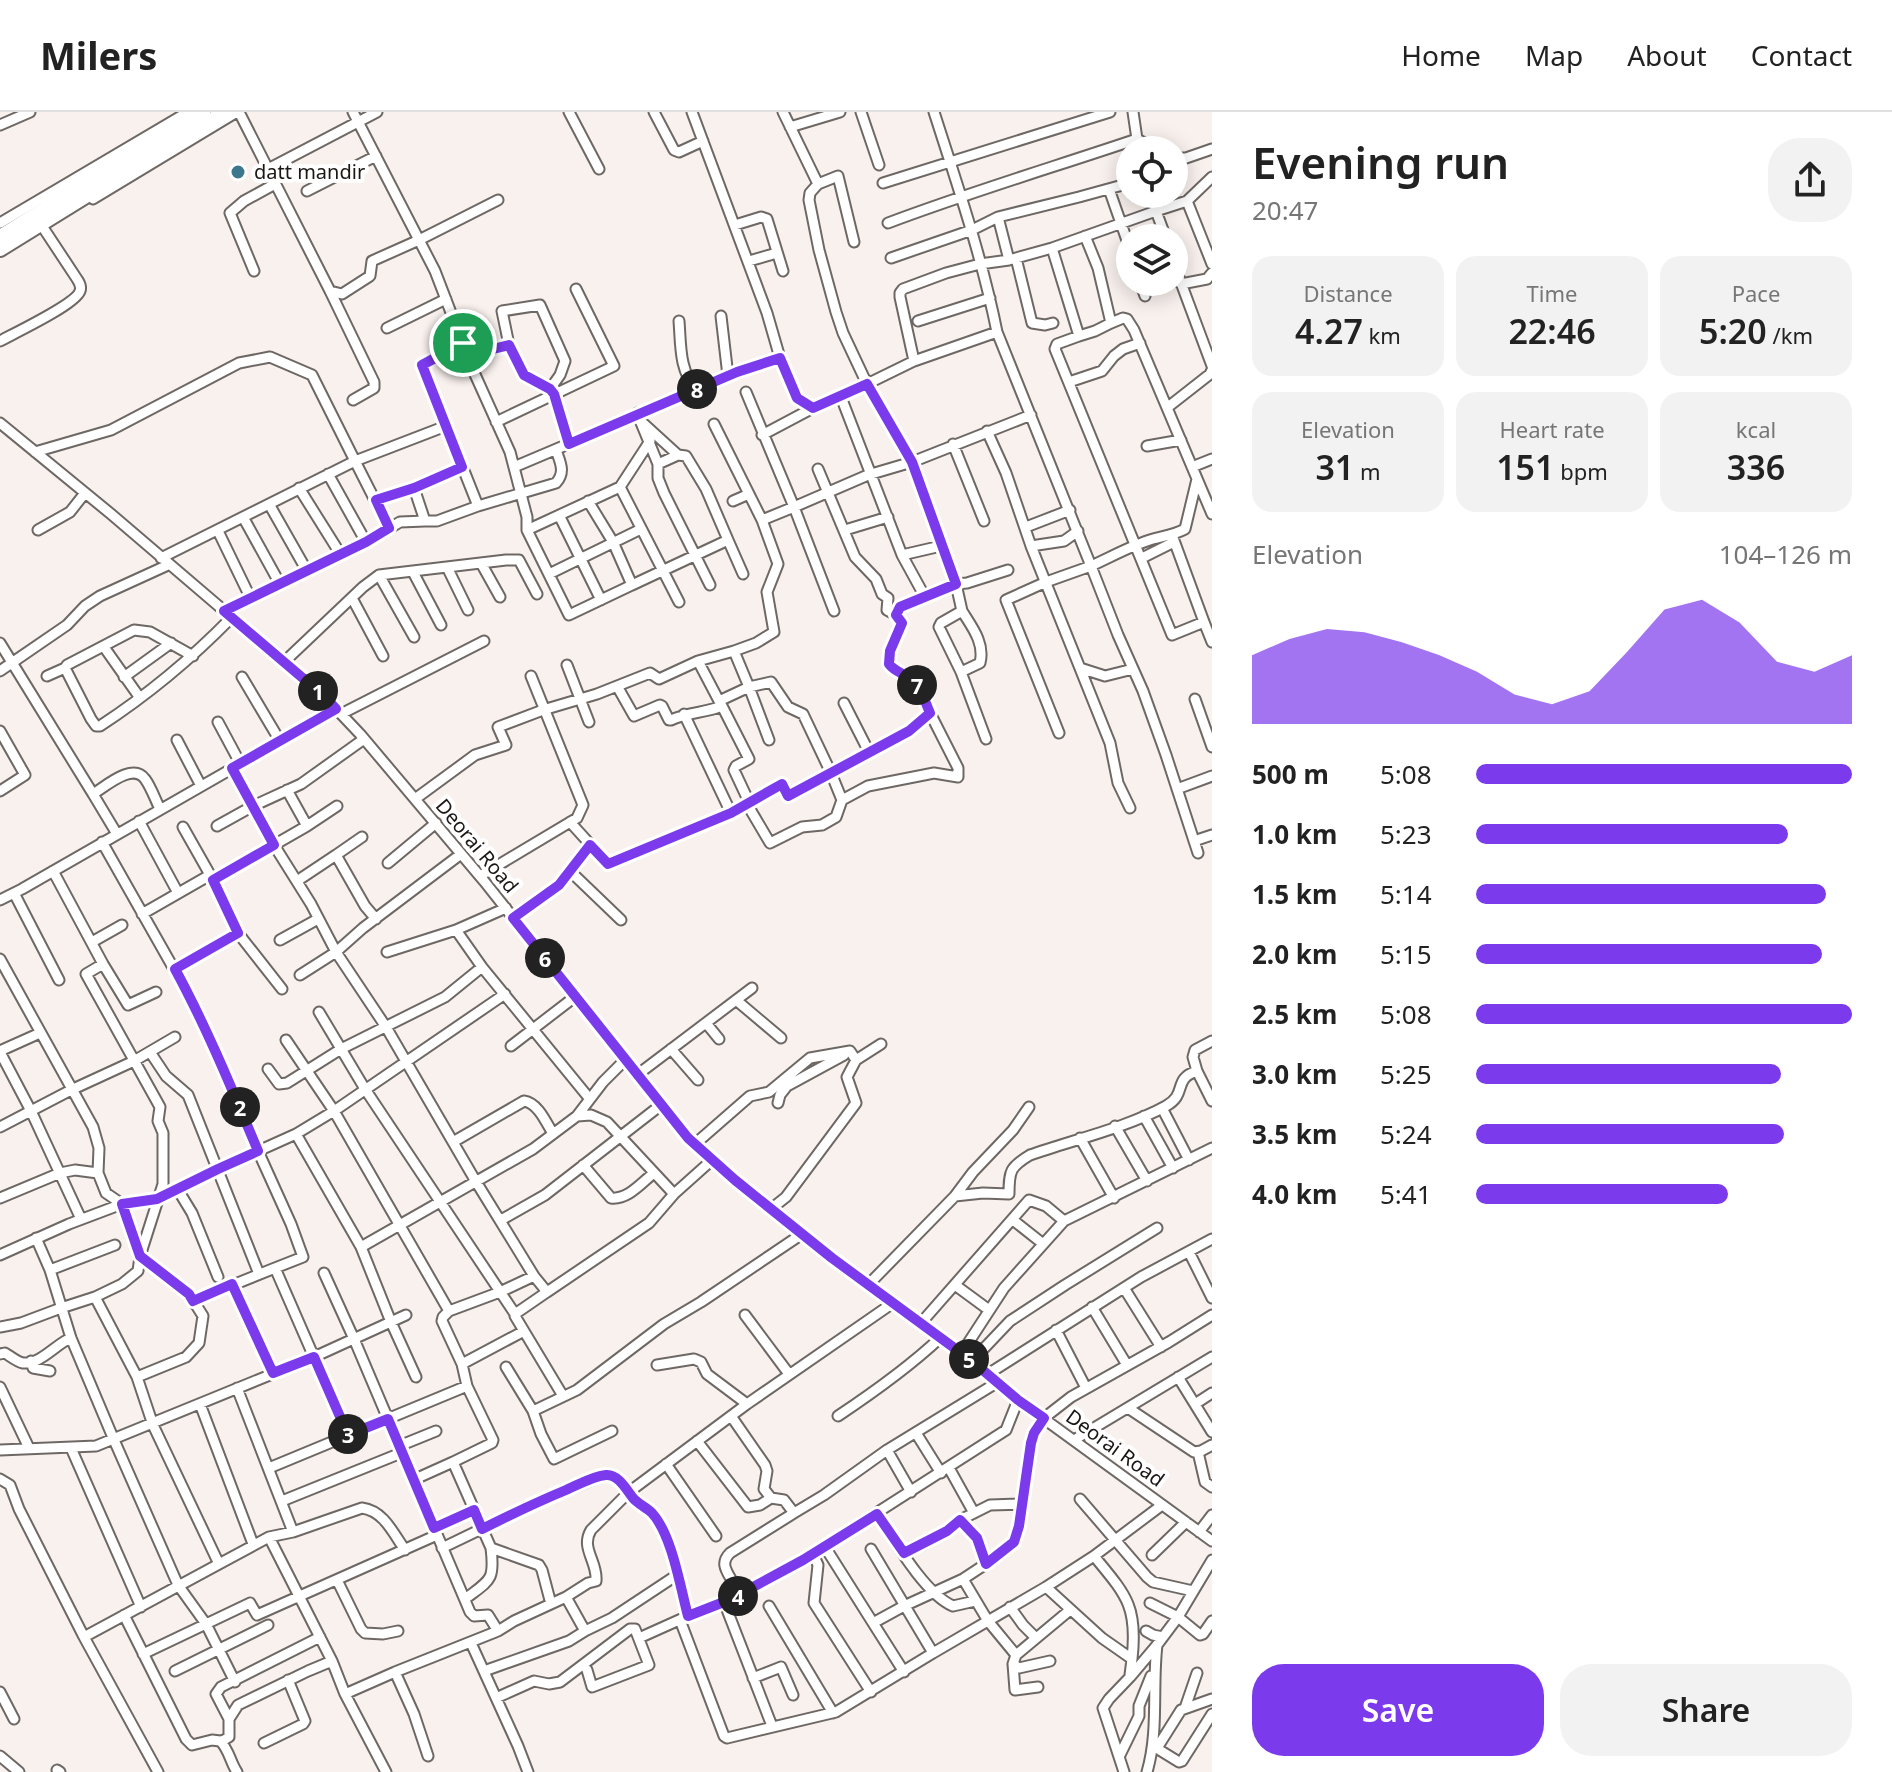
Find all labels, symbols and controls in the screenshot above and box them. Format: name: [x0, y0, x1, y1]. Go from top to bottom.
text: Milers: [40, 29, 157, 81]
text: Home: [1401, 36, 1481, 74]
text: Map: [1525, 36, 1583, 74]
text: About: [1627, 36, 1707, 74]
text: Contact: [1751, 36, 1852, 74]
text: Evening run: [1252, 132, 1509, 192]
map controls: [1116, 136, 1188, 296]
button: locate: [1116, 136, 1188, 208]
button: share: [1768, 138, 1852, 222]
place label: datt mandir: [254, 158, 365, 185]
marker: datt mandir: [229, 163, 247, 181]
text: 20:47: [1252, 192, 1318, 228]
button: layers: [1116, 224, 1188, 296]
text: Distance: [1303, 278, 1393, 308]
text: Time: [1527, 278, 1577, 308]
text: Pace: [1732, 278, 1780, 308]
text: 4.27: [1295, 308, 1363, 354]
text: 22:46: [1508, 308, 1596, 354]
text: 5:20: [1699, 308, 1767, 354]
pin: [429, 309, 497, 377]
text: km: [1363, 320, 1401, 350]
text: /km: [1767, 320, 1813, 350]
icon: arrive: [441, 321, 485, 365]
pin: 8: [677, 369, 717, 409]
text: 8: [691, 374, 703, 404]
text: Elevation: [1301, 414, 1395, 444]
text: Heart rate: [1499, 414, 1605, 444]
text: kcal: [1736, 414, 1776, 444]
text: 31: [1315, 444, 1354, 490]
text: 151: [1496, 444, 1555, 490]
text: 336: [1727, 444, 1785, 490]
text: m: [1354, 456, 1381, 486]
text: bpm: [1555, 456, 1608, 486]
text: Elevation: [1252, 536, 1363, 572]
text: 104–126 m: [1719, 536, 1852, 572]
pin: 7: [897, 665, 937, 705]
text: 7: [911, 670, 923, 700]
pin: 1: [298, 671, 338, 711]
text: 1: [312, 676, 324, 706]
text: 500 m: [1252, 756, 1329, 792]
text: 5:08: [1380, 756, 1432, 792]
street label: Deorai Road: [430, 793, 525, 899]
text: 1.0 km: [1252, 816, 1337, 852]
text: 5:23: [1380, 816, 1432, 852]
text: 1.5 km: [1252, 876, 1337, 912]
text: 5:14: [1380, 876, 1432, 912]
text: 2.0 km: [1252, 936, 1337, 972]
text: 5:15: [1380, 936, 1432, 972]
pin: 6: [525, 938, 565, 978]
text: 6: [539, 943, 551, 973]
text: 2.5 km: [1252, 996, 1337, 1032]
text: 5:08: [1380, 996, 1432, 1032]
text: 3.0 km: [1252, 1056, 1337, 1092]
text: 5:25: [1380, 1056, 1432, 1092]
pin: 2: [220, 1087, 260, 1127]
text: 2: [234, 1092, 246, 1122]
text: 3.5 km: [1252, 1116, 1337, 1152]
text: 5:24: [1380, 1116, 1432, 1152]
text: 4.0 km: [1252, 1176, 1337, 1212]
text: 5:41: [1380, 1176, 1432, 1212]
pin: 5: [949, 1339, 989, 1379]
text: 5: [963, 1344, 975, 1374]
street label: Deorai Road: [1061, 1403, 1170, 1492]
pin: 3: [328, 1414, 368, 1454]
text: 3: [342, 1419, 354, 1449]
pin: 4: [718, 1576, 758, 1616]
text: 4: [732, 1581, 744, 1611]
button: Save: [1252, 1664, 1544, 1756]
button: Share: [1560, 1664, 1852, 1756]

